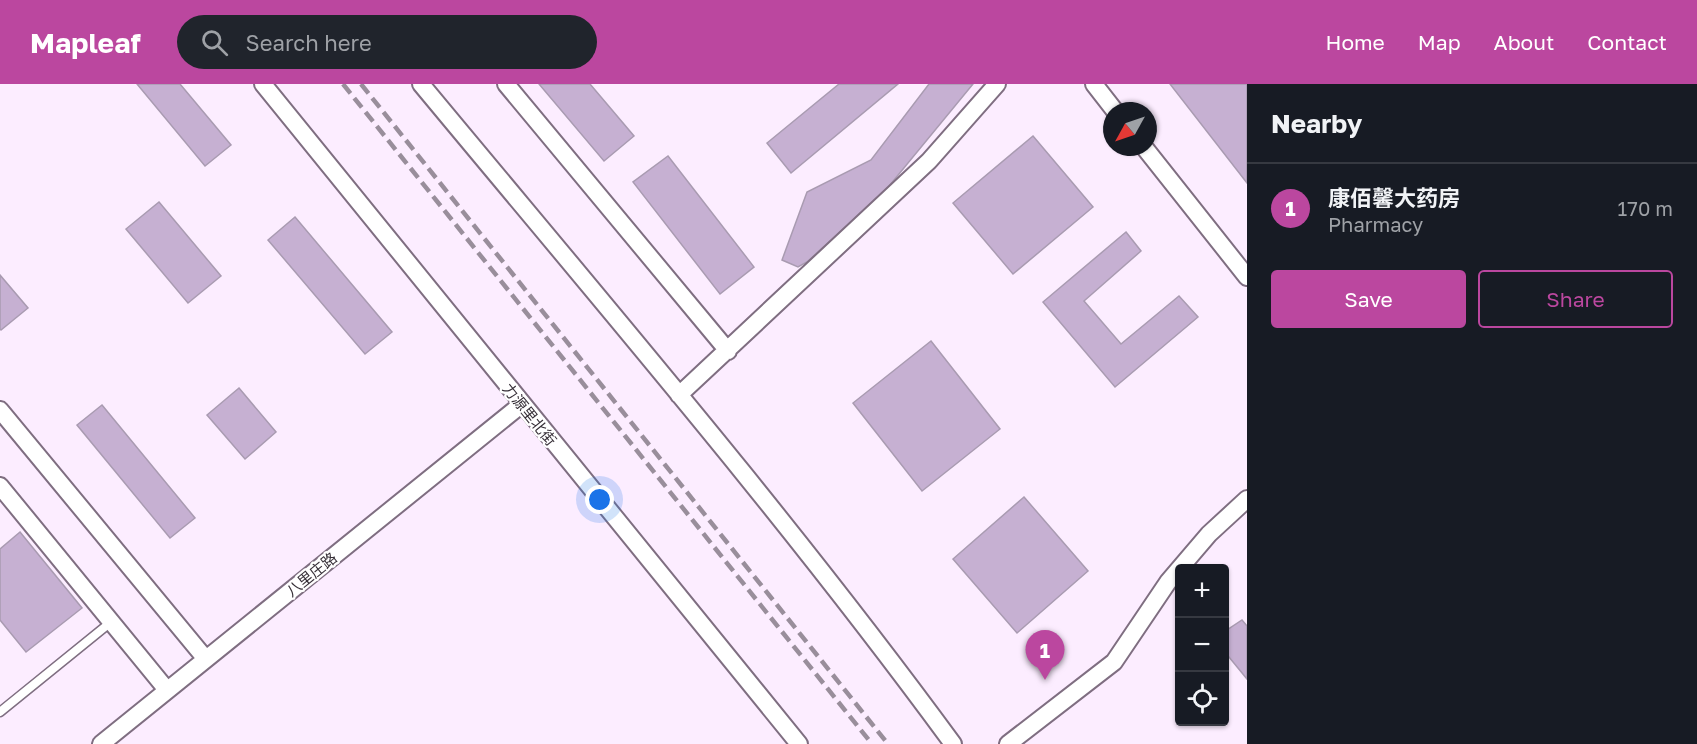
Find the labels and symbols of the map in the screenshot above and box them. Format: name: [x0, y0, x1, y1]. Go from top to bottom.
north arrow: [1103, 102, 1157, 156]
street label: 力源里北街: [499, 379, 561, 449]
your location: [585, 485, 614, 514]
street label: 八里庄路: [282, 548, 340, 600]
pin: 1: [1026, 630, 1064, 680]

